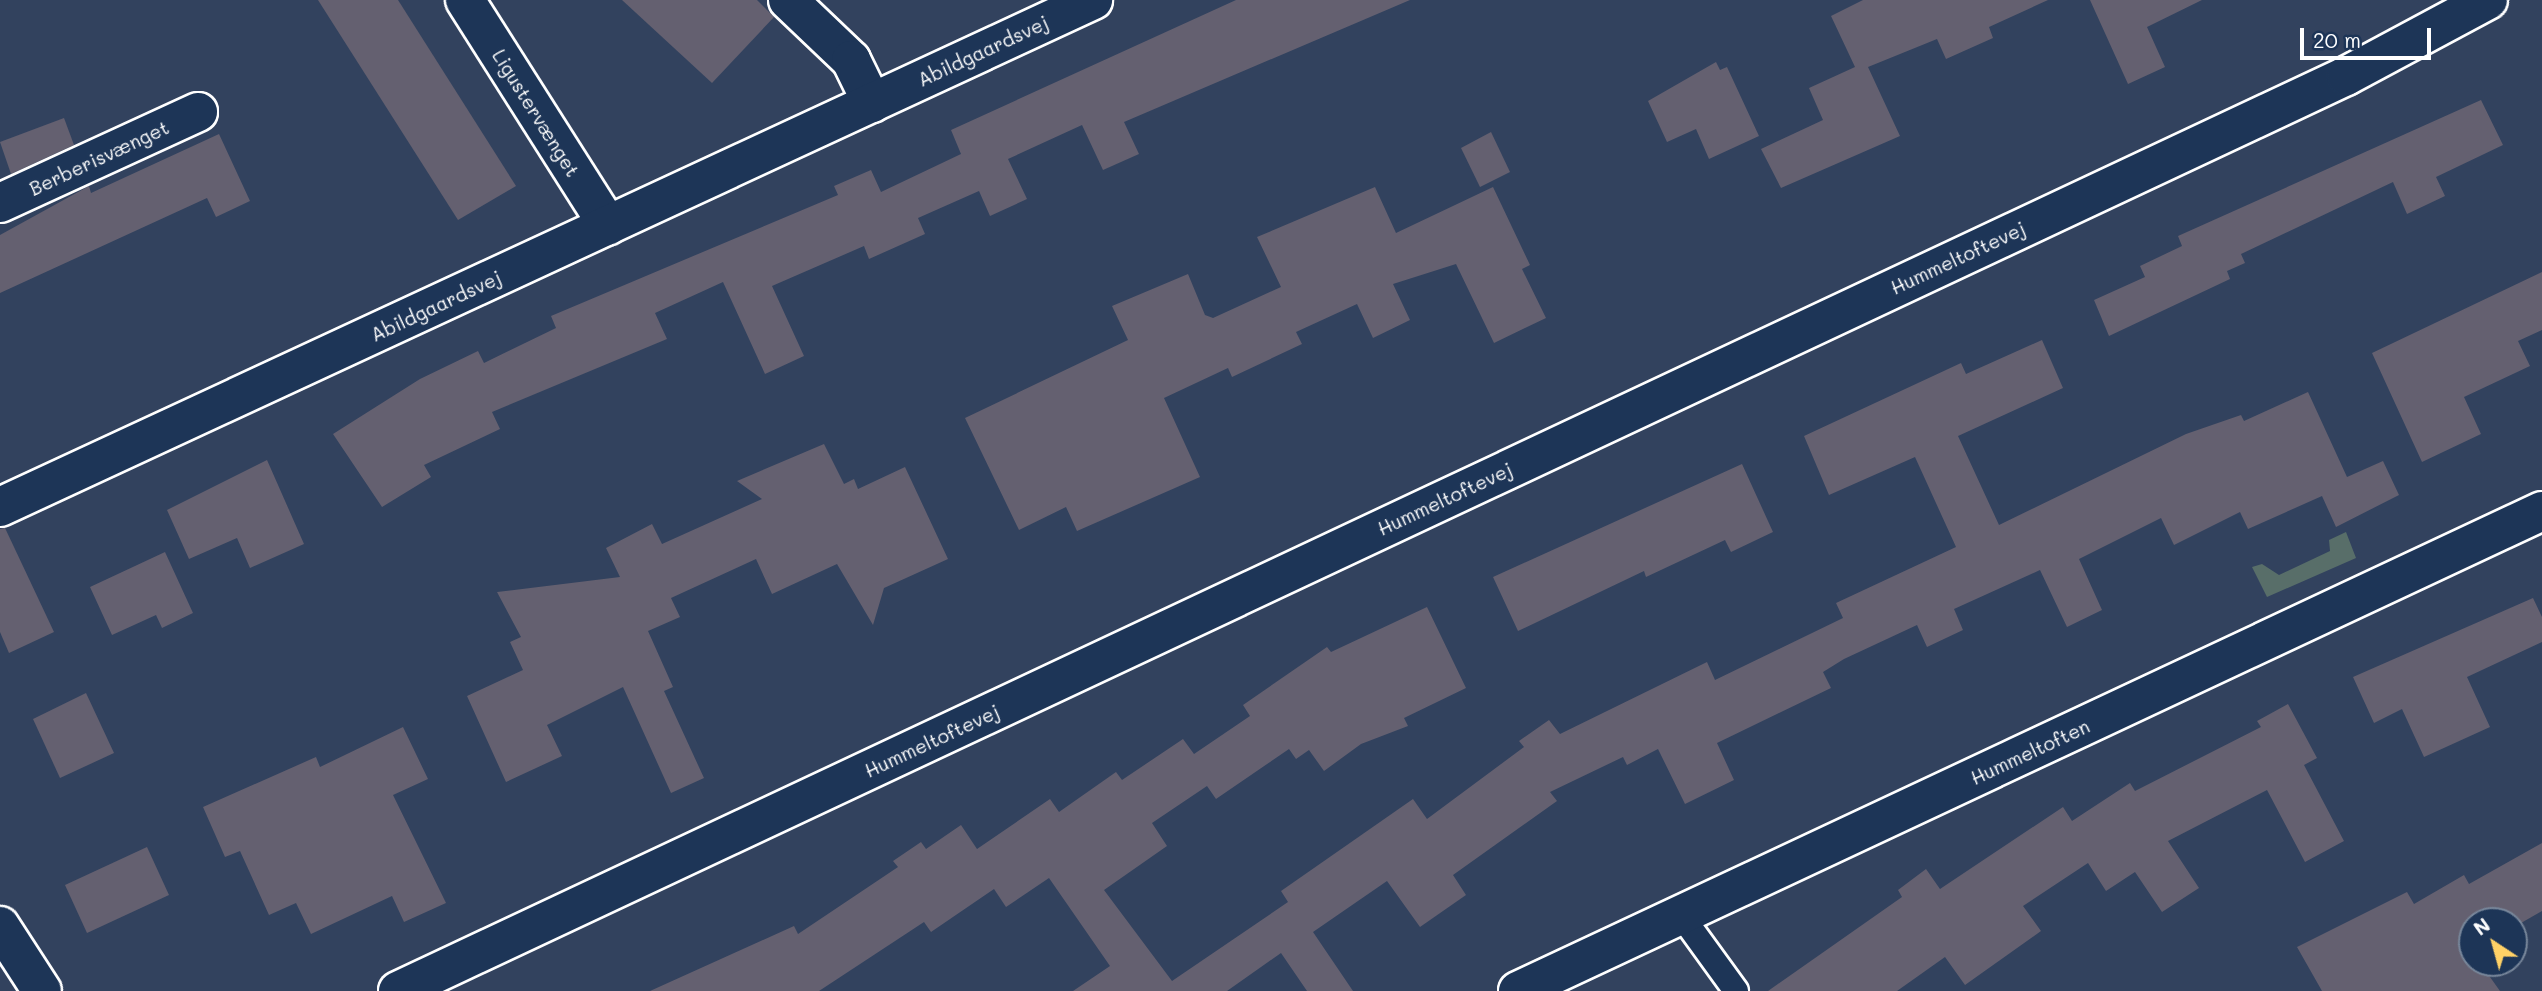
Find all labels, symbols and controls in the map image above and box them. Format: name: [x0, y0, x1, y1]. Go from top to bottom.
street label: Abildgaardsvej: [914, 11, 1052, 91]
scale bar: [2304, 14, 2435, 58]
text: 20 m: [2313, 26, 2361, 53]
street label: Ligustervænget: [488, 45, 584, 181]
street label: Berberisvænget: [26, 116, 172, 200]
street label: Hummeltoftevej: [1887, 217, 2029, 299]
street label: Abildgaardsvej: [367, 266, 505, 346]
street label: Hummeltoftevej: [1374, 458, 1516, 540]
street label: Hummeltoftevej: [861, 700, 1003, 782]
street label: Hummeltoften: [1967, 715, 2093, 789]
north arrow: [2458, 907, 2528, 977]
text: N: [2468, 912, 2495, 941]

